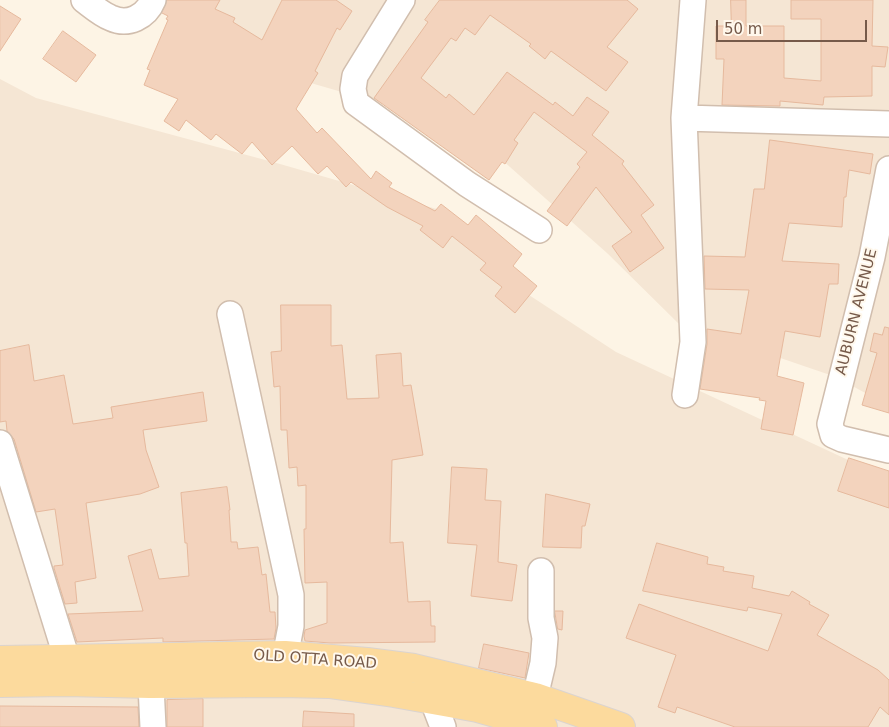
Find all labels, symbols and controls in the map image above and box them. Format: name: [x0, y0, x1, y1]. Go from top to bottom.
scale bar: [719, 10, 870, 42]
text: 50 m: [724, 20, 762, 38]
street label: AUBURN AVENUE: [833, 247, 881, 377]
street label: OLD OTTA ROAD: [253, 647, 377, 673]

